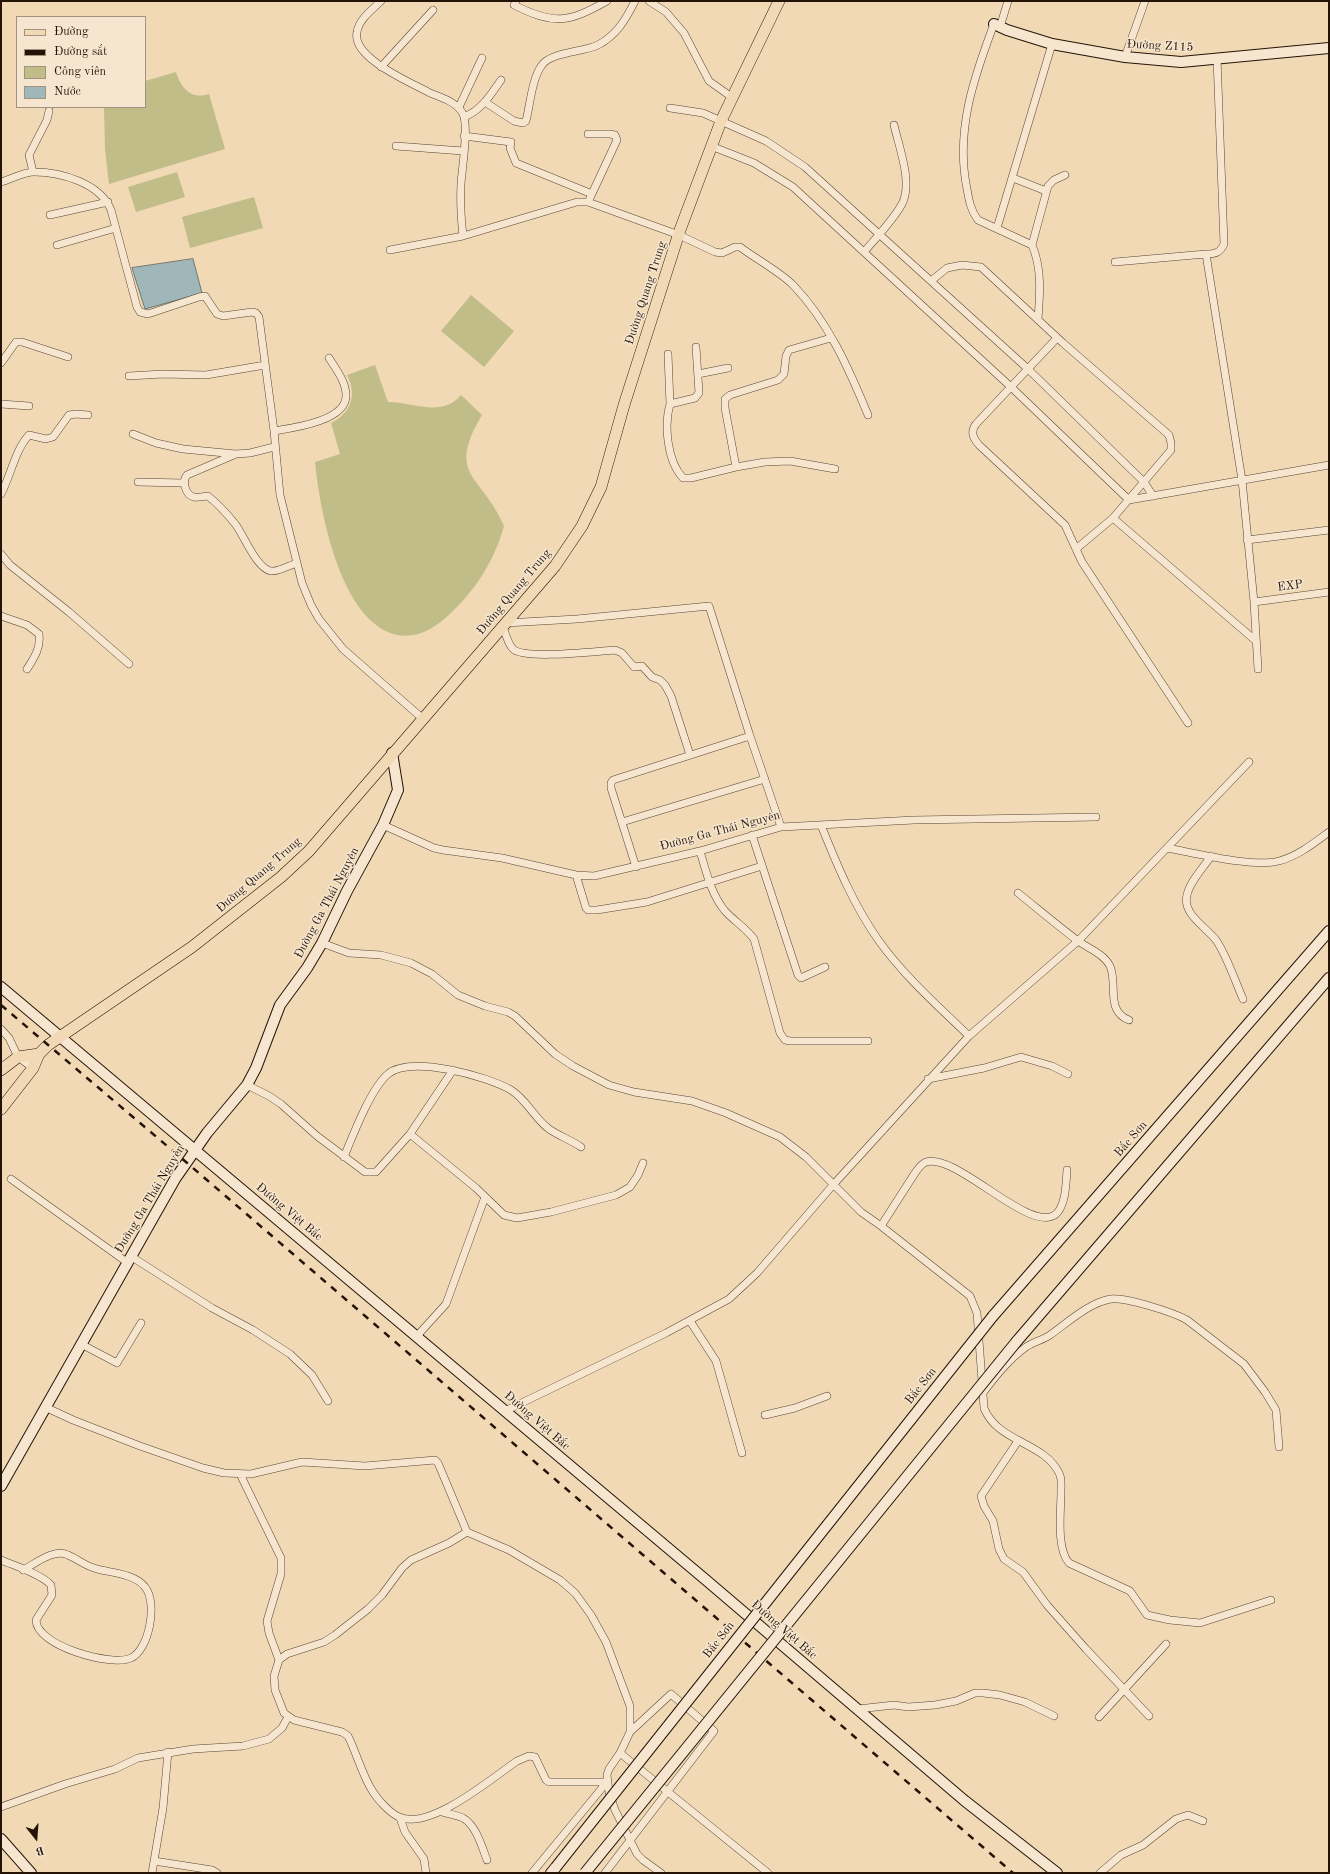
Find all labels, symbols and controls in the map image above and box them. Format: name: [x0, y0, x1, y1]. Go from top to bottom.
legend: [16, 16, 146, 108]
text: Đường: [54, 26, 89, 38]
street label: Đường Z115: [1126, 37, 1194, 55]
text: Đường sắt: [54, 46, 107, 58]
text: Công viên: [54, 66, 106, 78]
text: Nước: [54, 86, 81, 98]
street label: Đường Quang Trung: [622, 240, 670, 346]
street label: Đường Quang Trung: [474, 546, 554, 638]
street label: EXP: [1276, 577, 1304, 595]
street label: Đường Ga Thái Nguyên: [658, 808, 782, 854]
street label: Đường Quang Trung: [214, 834, 304, 916]
street label: Đường Ga Thái Nguyên: [292, 845, 362, 961]
street label: Bắc Sơn: [1112, 1118, 1150, 1160]
street label: Đường Ga Thái Nguyên: [112, 1142, 188, 1256]
street label: Đường Việt Bắc: [253, 1180, 325, 1244]
street label: Bắc Sơn: [902, 1365, 940, 1407]
street label: Đường Việt Bắc: [501, 1389, 573, 1453]
street label: Đường Việt Bắc: [748, 1598, 820, 1662]
street label: Bắc Sơn: [700, 1619, 738, 1661]
north arrow: [16, 1818, 56, 1858]
text: B: [34, 1844, 45, 1856]

